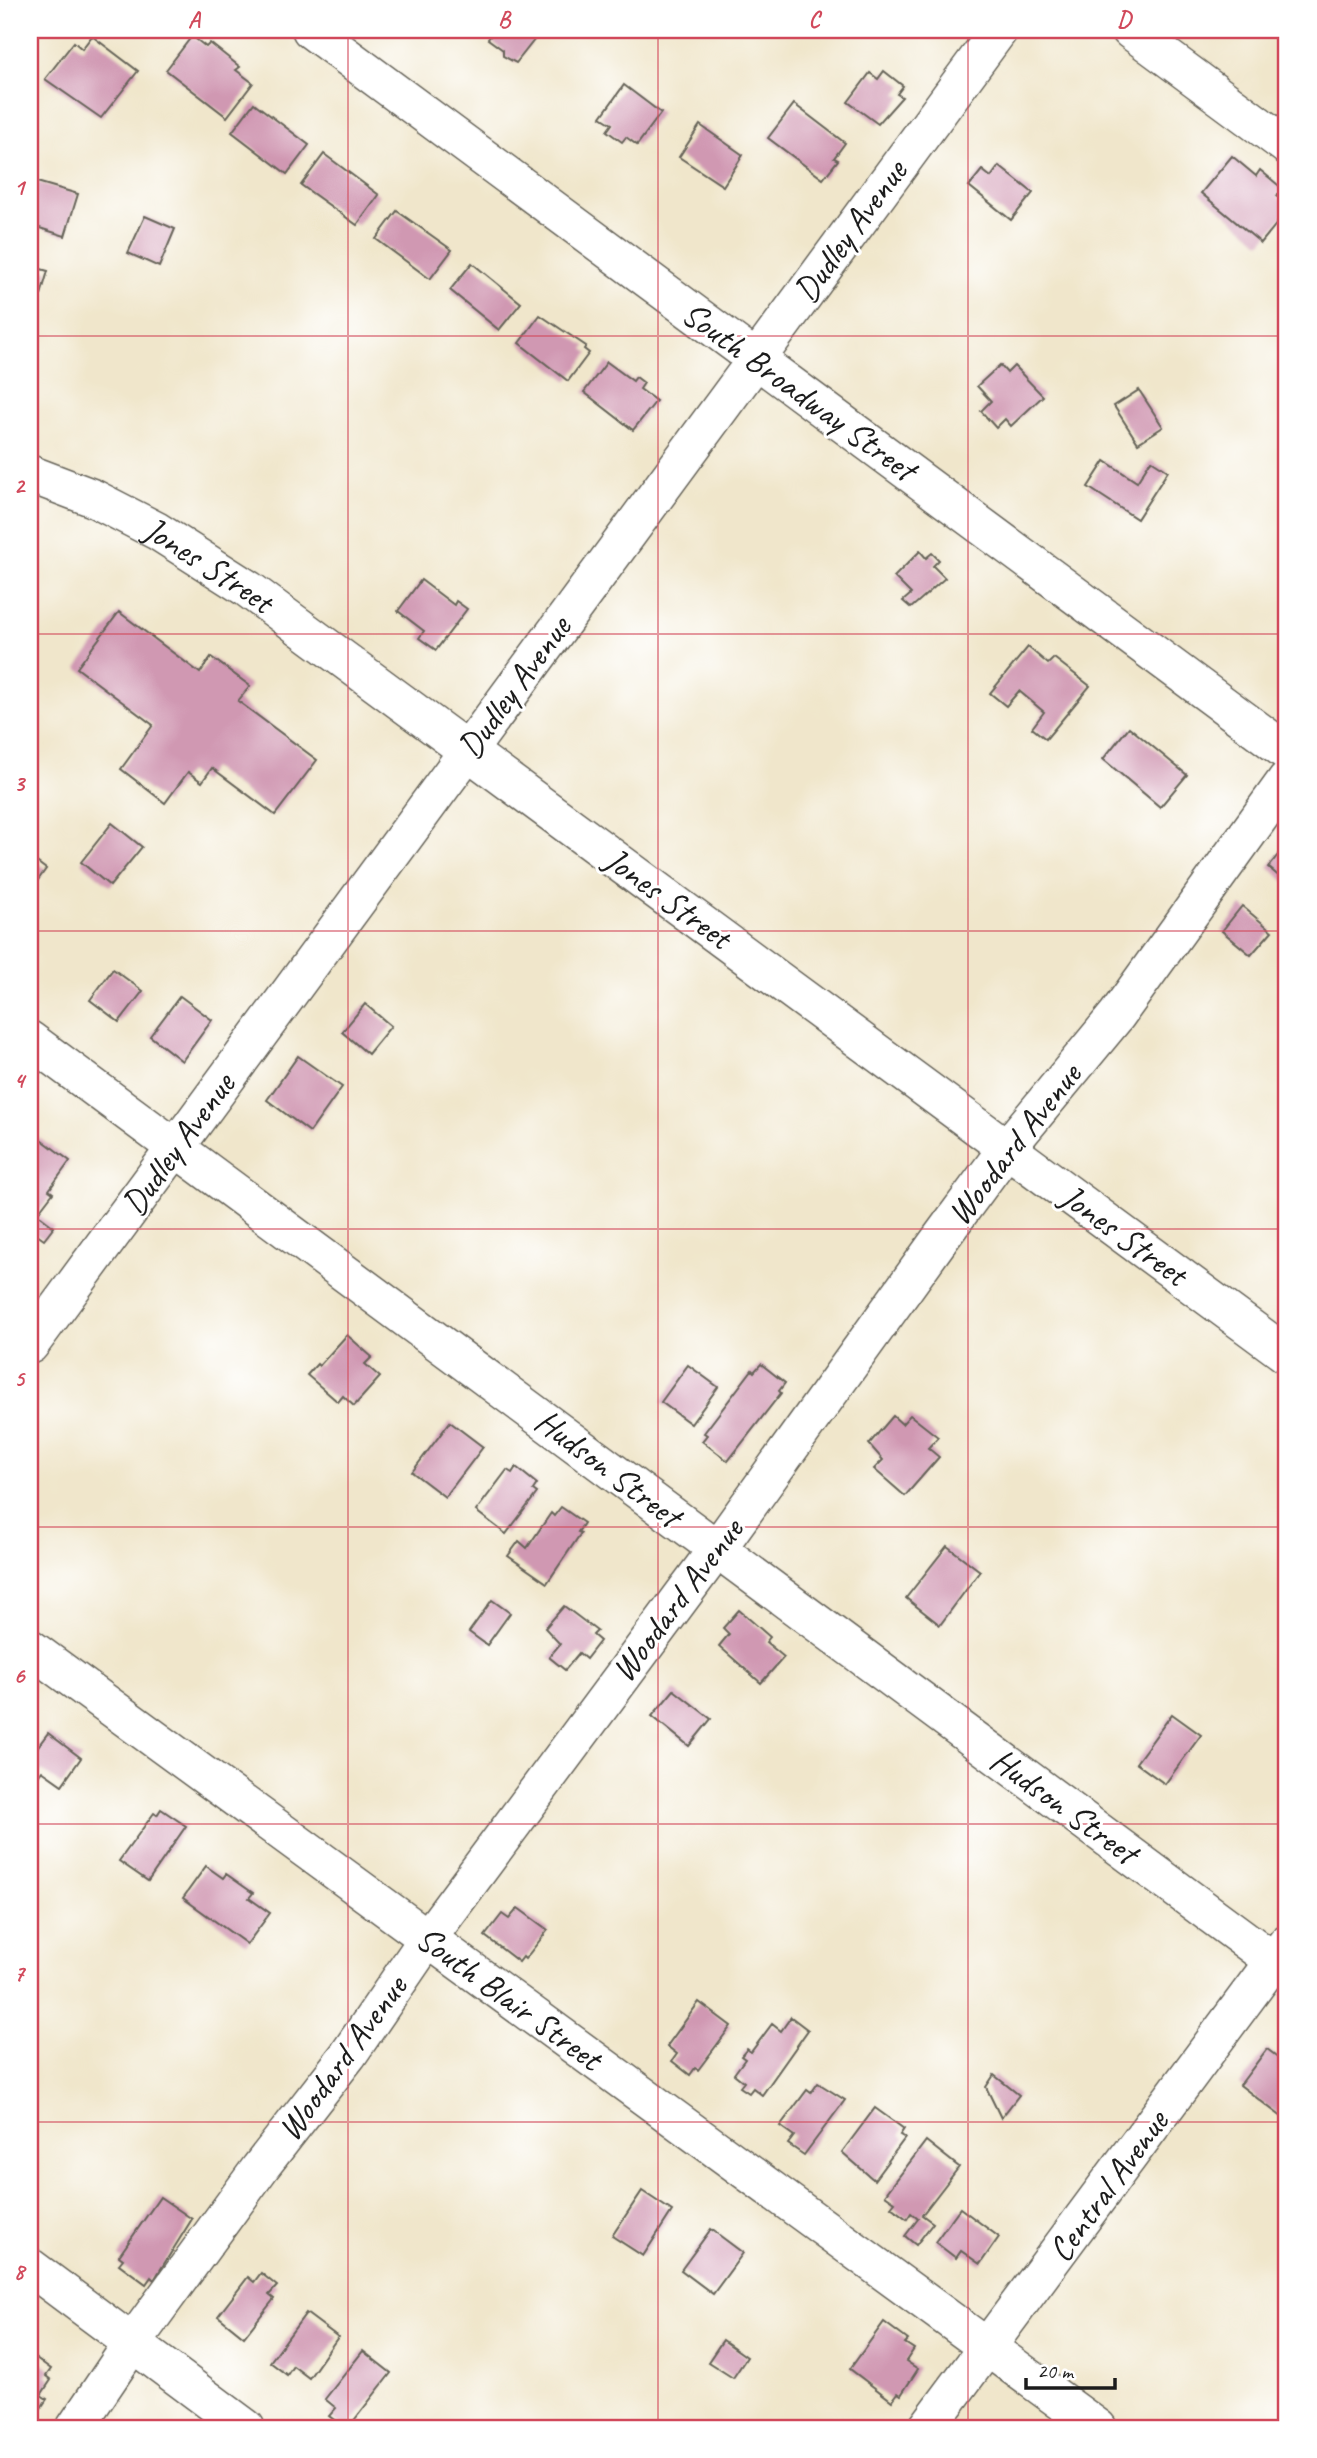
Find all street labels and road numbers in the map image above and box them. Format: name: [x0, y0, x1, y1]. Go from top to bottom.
street label: Dudley Avenue: [783, 149, 918, 311]
street label: South Broadway Street: [673, 291, 928, 494]
street label: Jones Street: [135, 505, 286, 625]
street label: Dudley Avenue: [447, 605, 582, 767]
street label: Jones Street: [594, 836, 743, 961]
street label: Woodard Avenue: [937, 1052, 1093, 1234]
street label: Dudley Avenue: [111, 1062, 246, 1224]
street label: Jones Street: [1050, 1173, 1199, 1298]
street label: Hudson Street: [526, 1399, 693, 1540]
street label: Woodard Avenue: [601, 1507, 755, 1691]
street label: Hudson Street: [982, 1737, 1150, 1877]
street label: South Blair Street: [407, 1916, 613, 2082]
street label: Woodard Avenue: [267, 1964, 419, 2149]
street label: Central Avenue: [1038, 2099, 1180, 2271]

